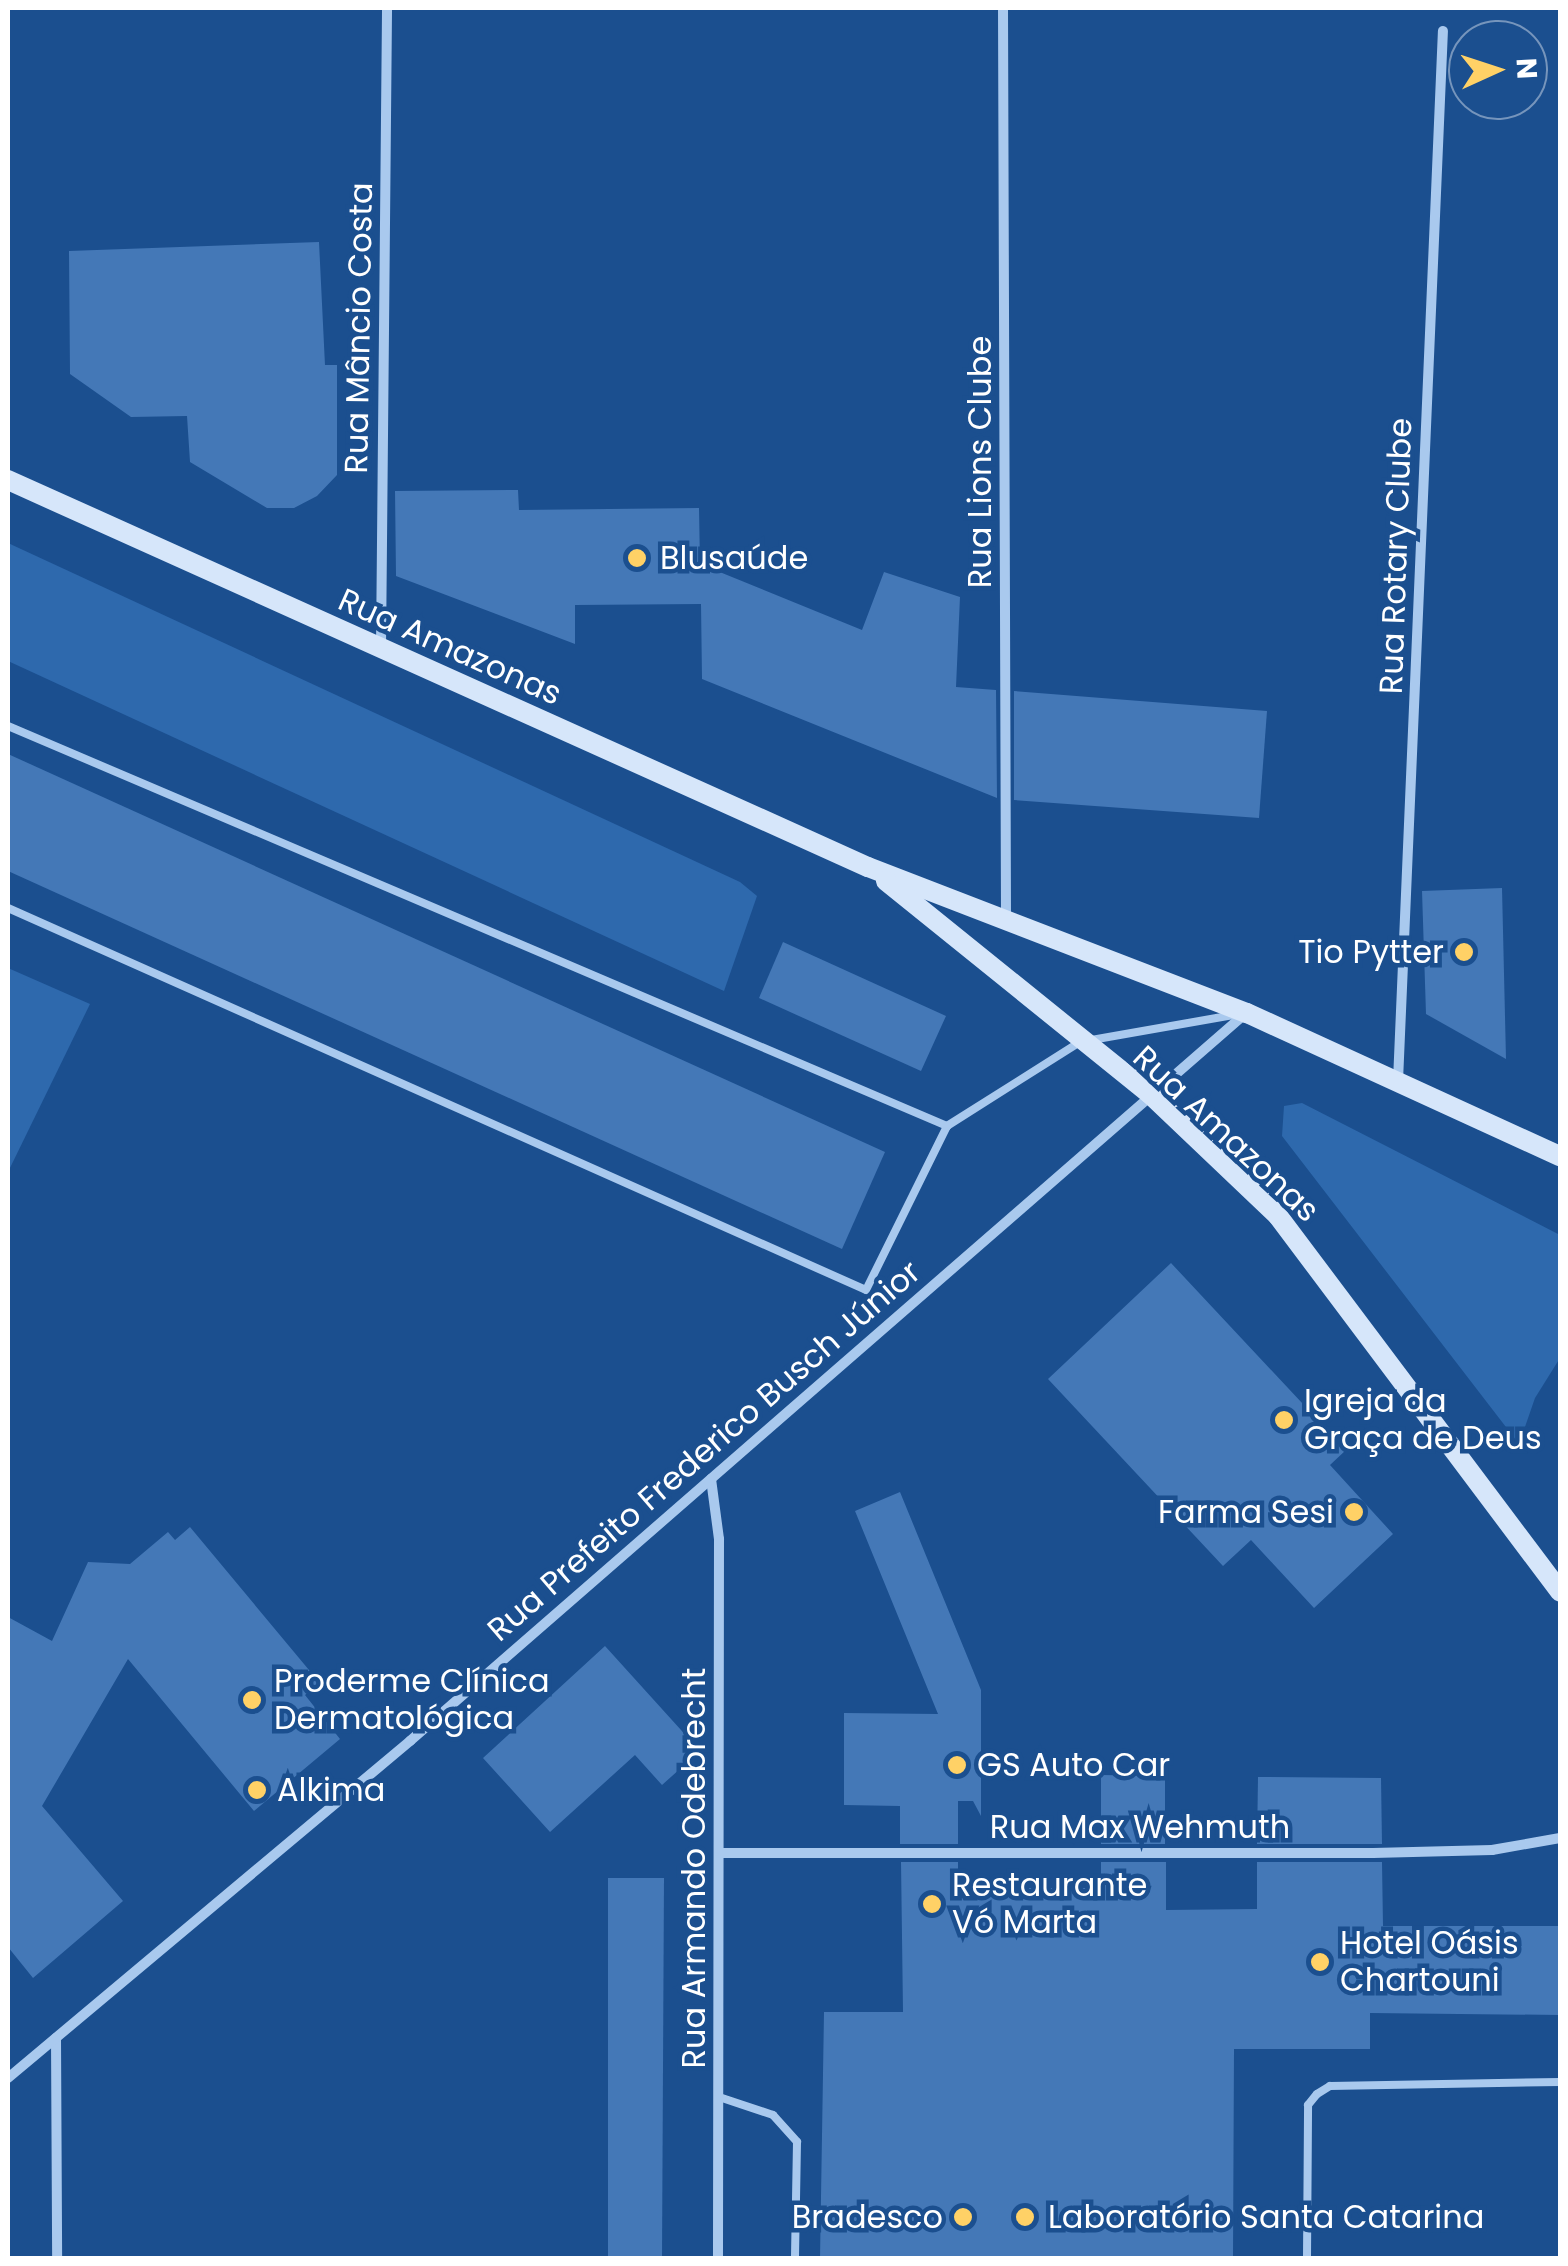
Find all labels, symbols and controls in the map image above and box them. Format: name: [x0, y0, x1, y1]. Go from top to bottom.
north arrow: [1448, 20, 1548, 120]
text: N: [1506, 57, 1546, 80]
street label: Rua Mâncio Costa: [337, 182, 381, 474]
street label: Rua Lions Clube: [961, 336, 999, 588]
street label: Rua Rotary Clube: [1372, 417, 1420, 695]
place label: Blusaúde: [660, 539, 808, 577]
marker: Blusaúde: [624, 545, 650, 571]
street label: Rua Amazonas: [333, 581, 567, 713]
place label: Tio Pytter: [1298, 933, 1444, 971]
marker: Tio Pytter: [1453, 941, 1475, 963]
street label: Rua Amazonas: [1125, 1038, 1327, 1230]
street label: Rua Prefeito Frederico Busch Júnior: [480, 1253, 928, 1649]
place label: Igreja da Graça de Deus: [1304, 1383, 1542, 1458]
marker: Igreja da Graça de Deus: [1273, 1409, 1295, 1431]
place label: Farma Sesi: [1158, 1493, 1334, 1531]
marker: Farma Sesi: [1343, 1501, 1365, 1523]
place label: Proderme Clínica Dermatológica: [274, 1663, 550, 1738]
street label: Rua Armando Odebrecht: [675, 1668, 713, 2068]
marker: Proderme Clínica Dermatológica: [239, 1687, 265, 1713]
place label: GS Auto Car: [977, 1746, 1170, 1784]
marker: GS Auto Car: [946, 1754, 968, 1776]
place label: Alkima: [277, 1771, 385, 1809]
marker: Alkima: [246, 1779, 268, 1801]
street label: Rua Max Wehmuth: [990, 1808, 1290, 1846]
place label: Restaurante Vó Marta: [952, 1867, 1147, 1942]
marker: Restaurante Vó Marta: [921, 1893, 943, 1915]
place label: Hotel Oásis Chartouni: [1340, 1925, 1519, 2000]
marker: Hotel Oásis Chartouni: [1309, 1951, 1331, 1973]
place label: Bradesco: [792, 2198, 943, 2236]
place label: Laboratório Santa Catarina: [1048, 2198, 1484, 2236]
marker: Laboratório Santa Catarina: [1012, 2204, 1038, 2230]
marker: Bradesco: [952, 2206, 974, 2228]

